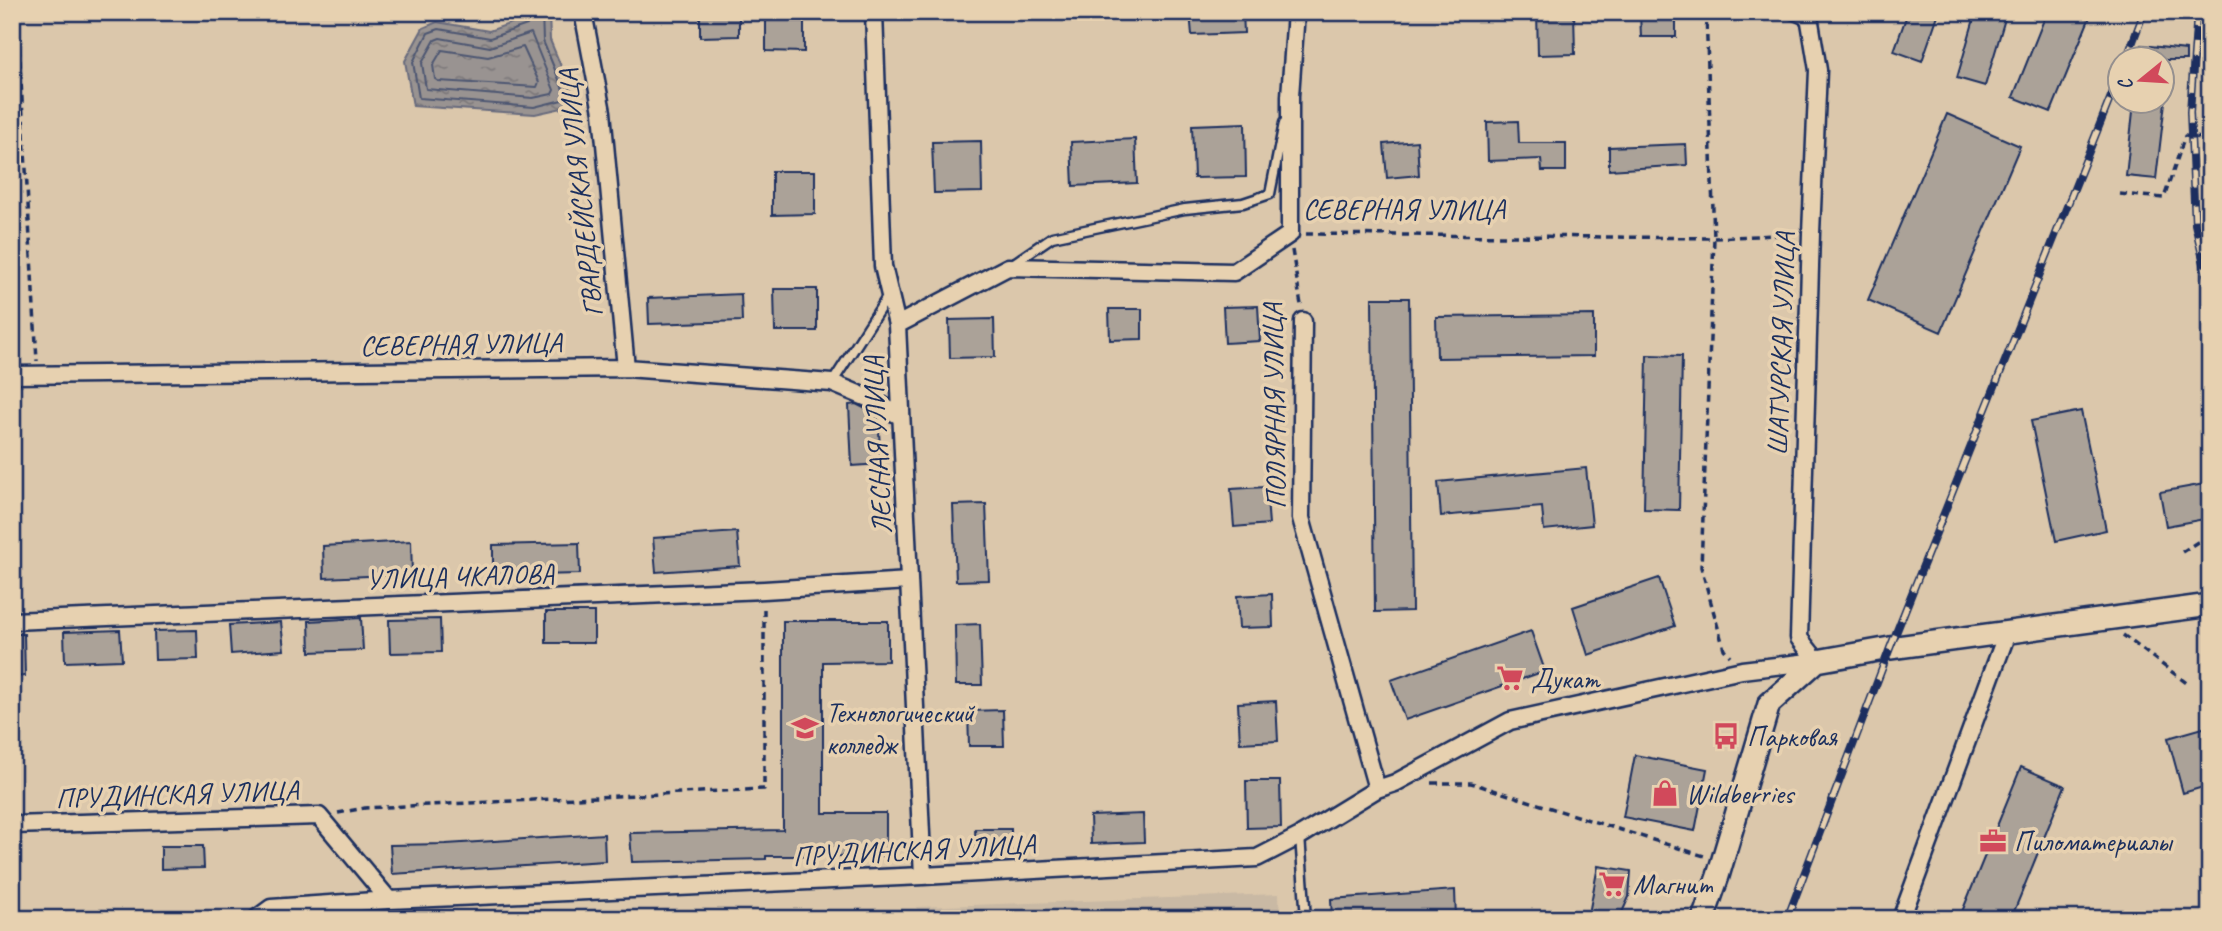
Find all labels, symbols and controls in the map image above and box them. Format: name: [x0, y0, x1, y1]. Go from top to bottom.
north arrow: [2106, 46, 2176, 116]
street label: ГВАРДЕЙСКАЯ УЛИЦА: [550, 67, 610, 318]
text: С: [2112, 74, 2139, 93]
street label: СЕВЕРНАЯ УЛИЦА: [1303, 192, 1507, 227]
street label: ШАТУРСКАЯ УЛИЦА: [1760, 230, 1802, 456]
street label: ПОЛЯРНАЯ УЛИЦА: [1255, 301, 1293, 509]
street label: СЕВЕРНАЯ УЛИЦА: [360, 325, 564, 363]
street label: ЛЕСНАЯ УЛИЦА: [855, 354, 899, 535]
street label: УЛИЦА ЧКАЛОВА: [365, 555, 556, 597]
place label: Дукат: [1531, 661, 1601, 696]
supermarket icon: Дукат: [1495, 663, 1525, 693]
place label: Технологический колледж: [826, 695, 975, 762]
school or university icon: Технологический колледж: [790, 713, 820, 743]
place label: Парковая: [1747, 719, 1838, 754]
bus stop icon: Парковая: [1711, 721, 1741, 751]
street label: ПРУДИНСКАЯ УЛИЦА: [55, 772, 301, 816]
place label: Wildberries: [1686, 776, 1796, 811]
shop icon: Wildberries: [1650, 778, 1680, 808]
place label: Пиломатериалы: [2014, 824, 2174, 859]
street label: ПРУДИНСКАЯ УЛИЦА: [792, 826, 1038, 874]
office icon: Пиломатериалы: [1978, 826, 2008, 856]
place label: Магнит: [1633, 867, 1714, 902]
supermarket icon: Магнит: [1597, 869, 1627, 899]

